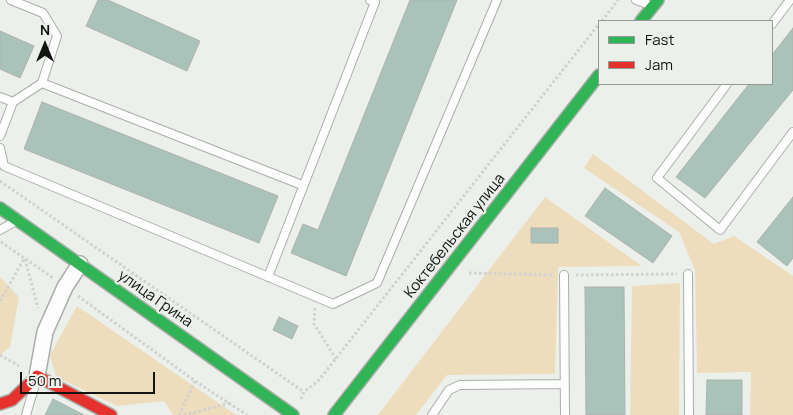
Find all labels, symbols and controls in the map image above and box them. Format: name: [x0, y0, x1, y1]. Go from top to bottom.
north arrow: [20, 20, 70, 70]
text: N: [40, 20, 50, 39]
legend: [598, 20, 773, 85]
text: Fast: [645, 29, 674, 50]
text: Jam: [645, 54, 673, 75]
street label: Коктебельская улица: [401, 170, 509, 302]
street label: улица Грина: [114, 267, 196, 331]
scale bar: [22, 362, 158, 394]
text: 50 m: [28, 370, 62, 391]

